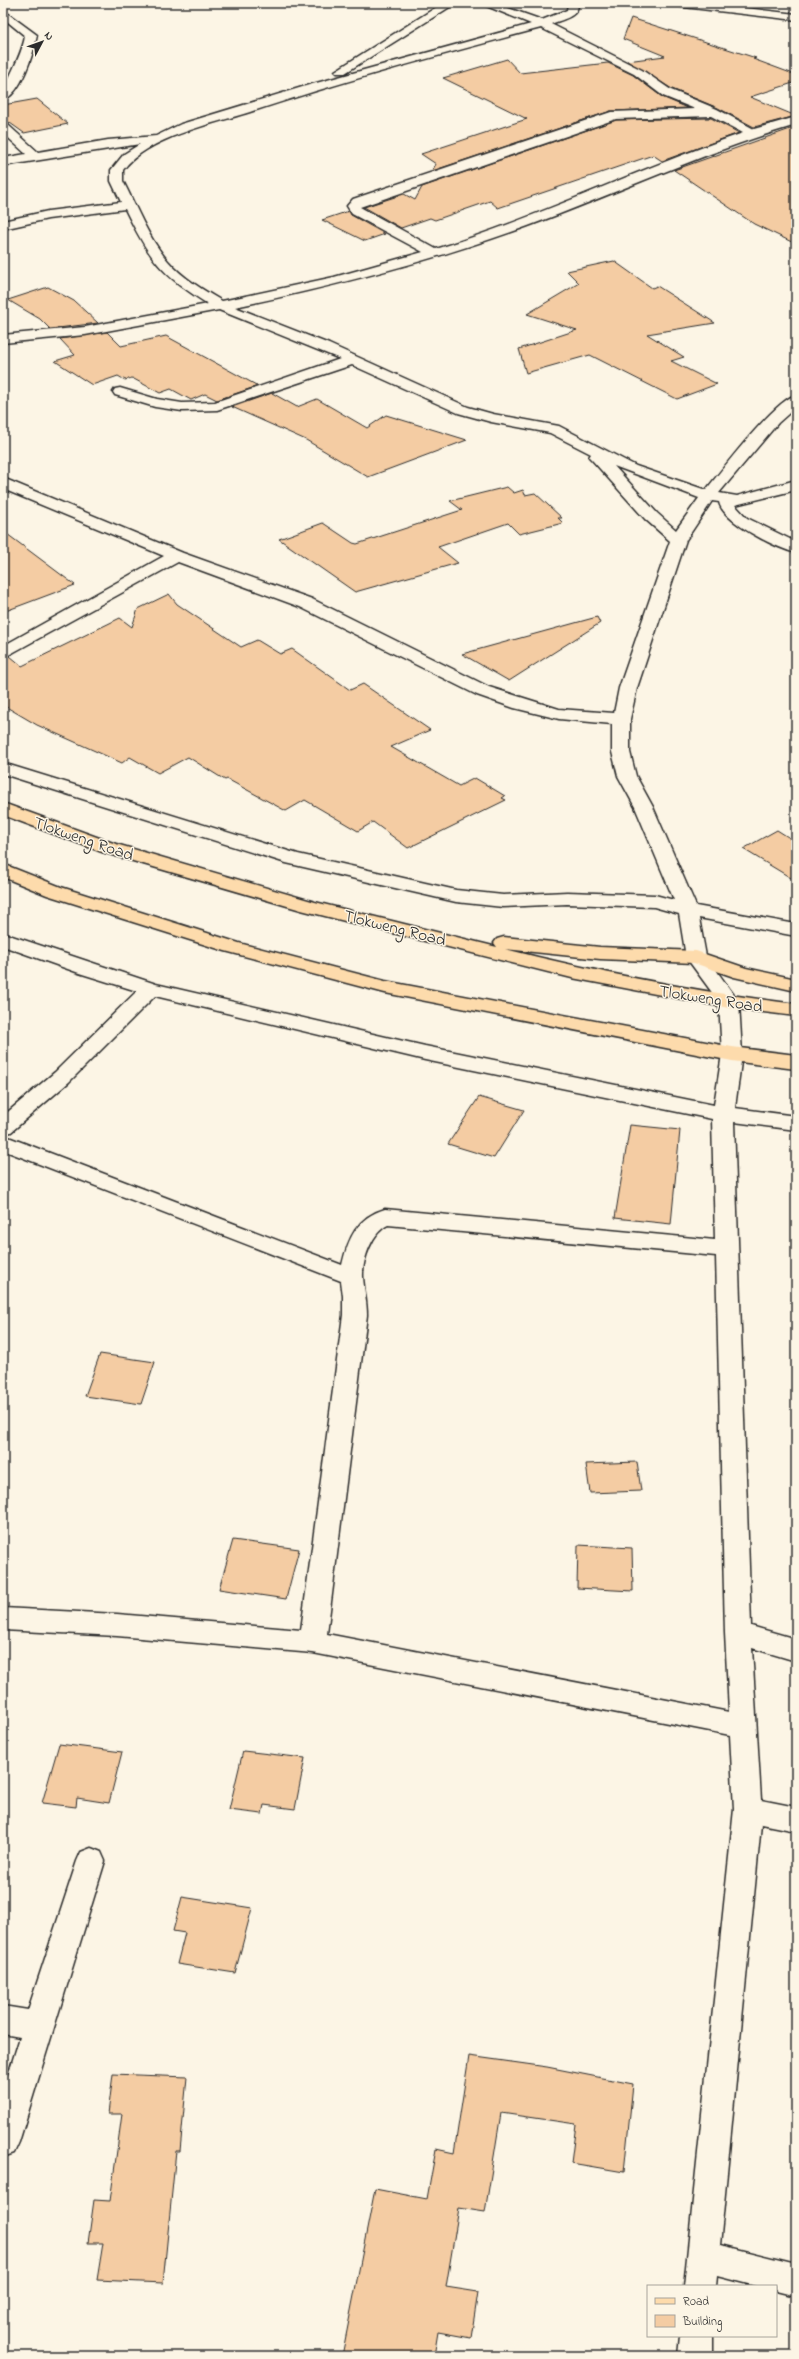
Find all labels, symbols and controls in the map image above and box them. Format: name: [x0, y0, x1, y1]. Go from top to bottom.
north arrow: [22, 22, 62, 62]
text: N: [40, 28, 57, 44]
street label: Tlokweng Road: [29, 811, 137, 870]
street label: Tlokweng Road: [340, 904, 449, 955]
street label: Tlokweng Road: [657, 979, 765, 1022]
legend: [647, 2285, 777, 2337]
text: Road: [683, 2293, 709, 2311]
text: Building: [682, 2313, 722, 2332]

